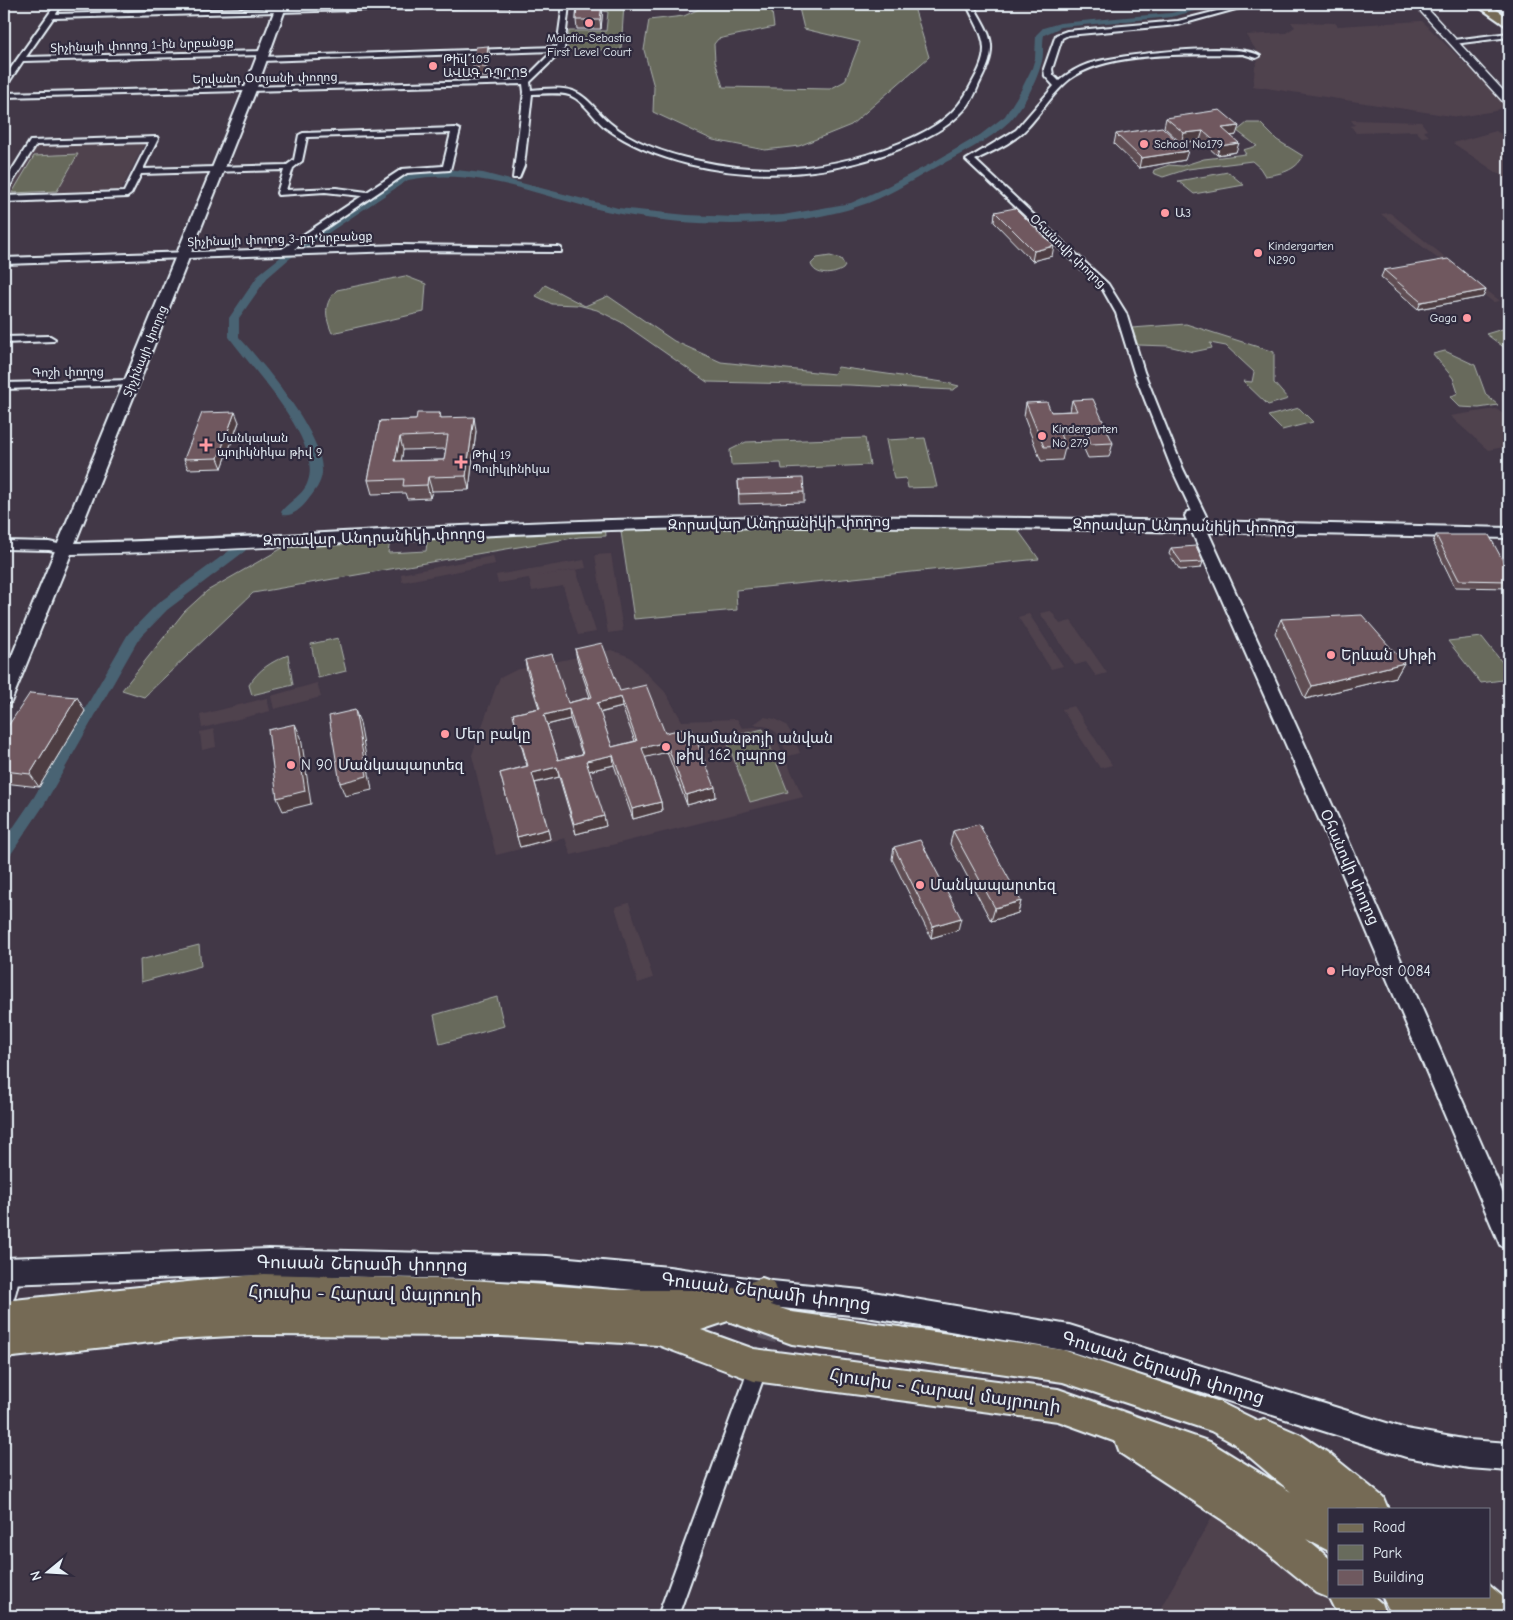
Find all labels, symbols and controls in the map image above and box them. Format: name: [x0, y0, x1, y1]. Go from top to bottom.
marker: Malatia-Sebastia First Level Court: [583, 17, 595, 29]
place label: Malatia-Sebastia First Level Court: [547, 31, 632, 59]
street label: Տիչինայի փողոց 1-ին նրբանցք: [50, 35, 234, 55]
place label: Թիվ 105 ԱՎԱԳ ԴՊՐՈՑ: [443, 52, 528, 80]
marker: Թիվ 105 ԱՎԱԳ ԴՊՐՈՑ: [427, 60, 439, 72]
street label: Երվանդ Օտյանի փողոց: [192, 70, 338, 86]
place label: School No179: [1154, 137, 1223, 151]
marker: School No179: [1138, 138, 1150, 150]
place label: Ա3: [1175, 206, 1191, 220]
marker: Ա3: [1159, 207, 1171, 219]
street label: Օհանովի փողոց: [1027, 211, 1109, 291]
street label: Տիչինայի փողոց 3-րդ նրբանցք: [187, 229, 373, 249]
place label: Kindergarten N290: [1268, 239, 1334, 267]
marker: Kindergarten N290: [1252, 247, 1264, 259]
street label: Տիչինայի փողոց: [120, 303, 170, 399]
place label: Gaga: [1430, 311, 1457, 325]
marker: Gaga: [1461, 312, 1473, 324]
street label: Գոշի փողոց: [32, 364, 104, 380]
place label: Kindergarten No 279: [1052, 422, 1118, 450]
marker: Kindergarten No 279: [1036, 430, 1048, 442]
place label: Մանկական պոլիկնիկա թիվ 9: [217, 431, 322, 459]
marker: Մանկական պոլիկնիկա թիվ 9: [199, 438, 213, 452]
place label: Թիվ 19 Պոլիկլինիկա: [472, 448, 550, 476]
marker: Թիվ 19 Պոլիկլինիկա: [454, 455, 468, 469]
street label: Զորավար Անդրանիկի փողոց: [668, 512, 890, 534]
street label: Զորավար Անդրանիկի փողոց: [1073, 515, 1295, 537]
street label: Զորավար Անդրանիկի փողոց: [262, 524, 486, 550]
place label: Երևան Սիթի: [1341, 646, 1436, 664]
marker: Երևան Սիթի: [1325, 649, 1337, 661]
place label: Մեր բակը: [455, 725, 531, 743]
marker: Մեր բակը: [439, 728, 451, 740]
place label: Սիամանթոյի անվան թիվ 162 դպրոց: [676, 729, 833, 764]
marker: Սիամանթոյի անվան թիվ 162 դպրոց: [660, 741, 672, 753]
place label: N 90 Մանկապարտեզ: [301, 756, 465, 774]
marker: N 90 Մանկապարտեզ: [285, 759, 297, 771]
street label: Օհանովի փողոց: [1316, 806, 1384, 928]
place label: Մանկապարտեզ: [930, 876, 1057, 894]
marker: Մանկապարտեզ: [914, 879, 926, 891]
place label: HayPost 0084: [1341, 962, 1431, 980]
marker: HayPost 0084: [1325, 965, 1337, 977]
street label: Գուսան Շերամի փողոց: [256, 1252, 468, 1276]
street label: Գուսան Շերամի փողոց: [660, 1269, 872, 1315]
street label: Հյուսիս - Հարավ մայրուղի: [248, 1281, 482, 1307]
street label: Գուսան Շերամի փողոց: [1059, 1327, 1267, 1409]
street label: Հյուսիս - Հարավ մայրուղի: [828, 1364, 1062, 1418]
legend: [1328, 1508, 1490, 1598]
text: Road: [1373, 1518, 1405, 1536]
text: Park: [1373, 1544, 1402, 1562]
north arrow: [22, 1548, 72, 1598]
text: Building: [1373, 1568, 1424, 1586]
text: N: [27, 1569, 46, 1583]

